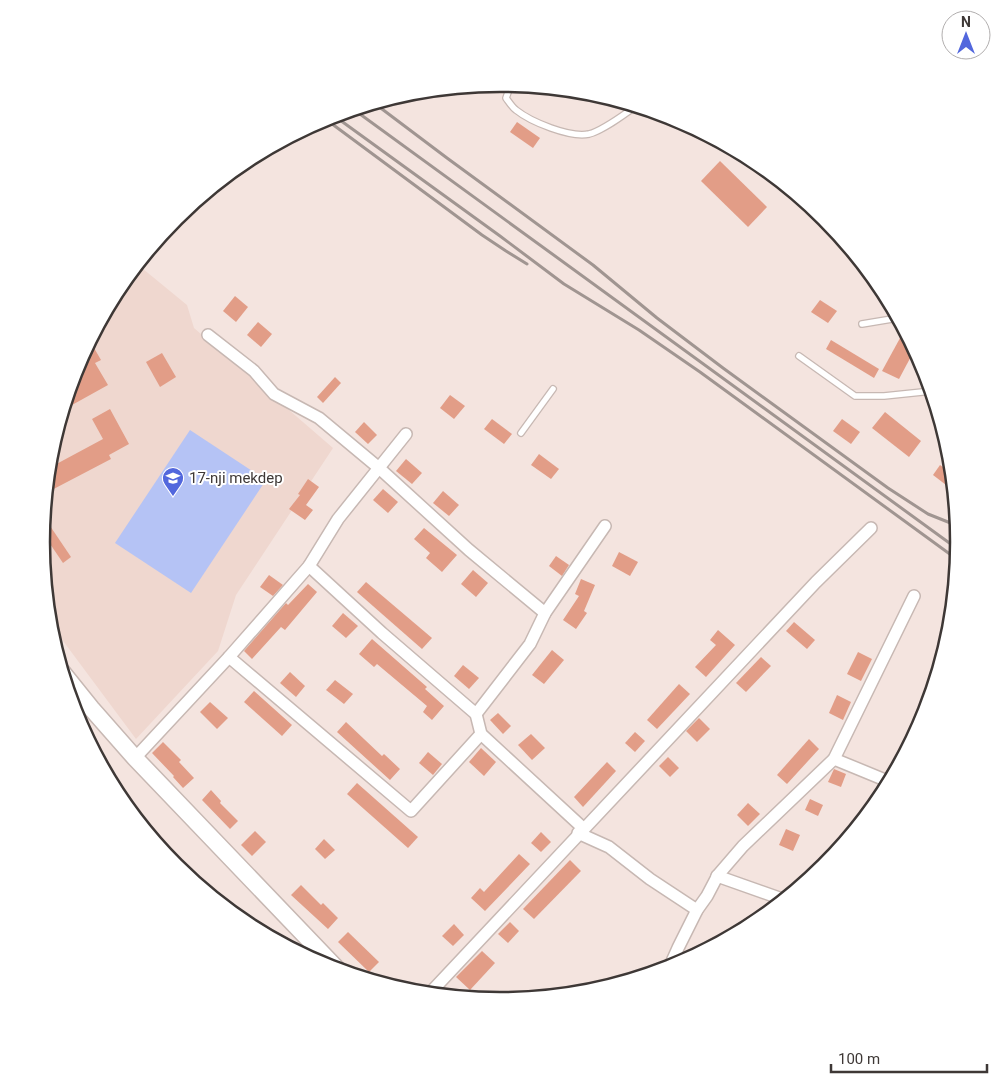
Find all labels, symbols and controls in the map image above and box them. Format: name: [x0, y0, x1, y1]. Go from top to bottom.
north arrow: [941, 10, 991, 60]
text: N: [961, 14, 971, 30]
school or university icon: 17-nji mekdep: [161, 466, 185, 497]
place label: 17-nji mekdep: [189, 469, 283, 487]
scale bar: [831, 1042, 987, 1074]
text: 100 m: [838, 1050, 880, 1068]

